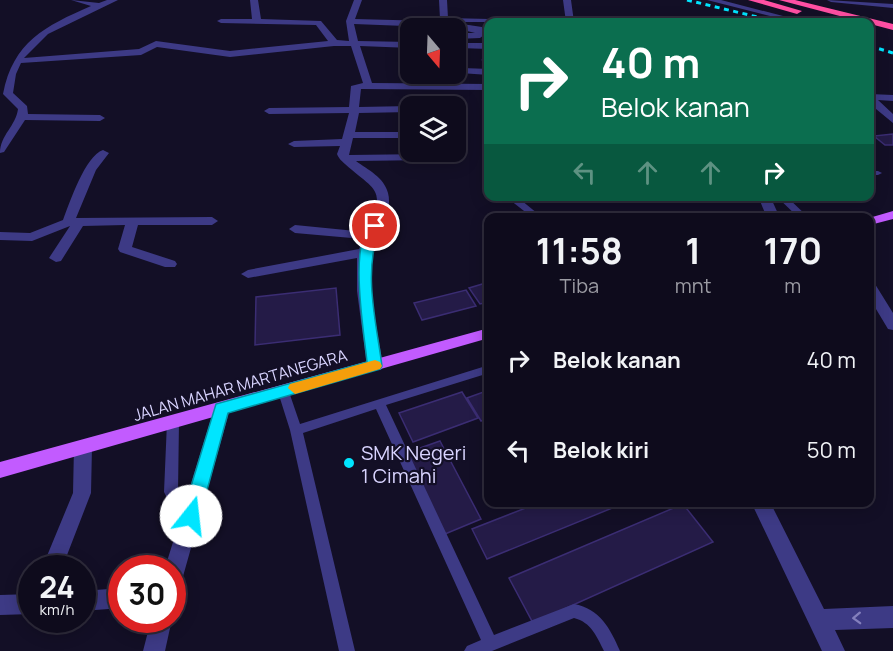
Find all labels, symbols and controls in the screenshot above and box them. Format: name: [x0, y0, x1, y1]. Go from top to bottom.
north arrow: [400, 18, 466, 84]
map controls: [400, 18, 466, 162]
text: 40 m: [601, 33, 700, 91]
icon: right: [502, 42, 580, 120]
text: Belok kanan: [601, 88, 750, 125]
button: layers: [400, 96, 466, 162]
icon: left: [568, 156, 601, 189]
icon: ahead: [631, 156, 664, 189]
icon: ahead: [694, 156, 727, 189]
icon: right: [757, 156, 790, 189]
pin: [349, 200, 400, 251]
icon: arrive: [358, 209, 391, 242]
text: 11:58: [536, 226, 623, 275]
text: 1: [685, 226, 701, 275]
text: 170: [763, 226, 822, 275]
text: Tiba: [560, 272, 599, 299]
text: mnt: [675, 272, 712, 299]
text: m: [784, 272, 801, 299]
street label: JALAN MAHAR MARTANEGARA: [130, 344, 350, 426]
icon: right: [502, 344, 535, 377]
text: Belok kanan: [553, 345, 681, 375]
text: 40 m: [807, 345, 856, 375]
icon: left: [502, 434, 535, 467]
text: Belok kiri: [553, 435, 649, 465]
text: 50 m: [807, 435, 856, 465]
place label: SMK Negeri 1 Cimahi: [361, 439, 466, 489]
marker: SMK Negeri 1 Cimahi: [342, 456, 356, 470]
position arrow: [159, 484, 223, 548]
speed limit sign: 30: [108, 555, 186, 633]
text: 24: [39, 566, 75, 607]
text: km/h: [40, 599, 74, 620]
one-way arrow: [852, 612, 861, 625]

